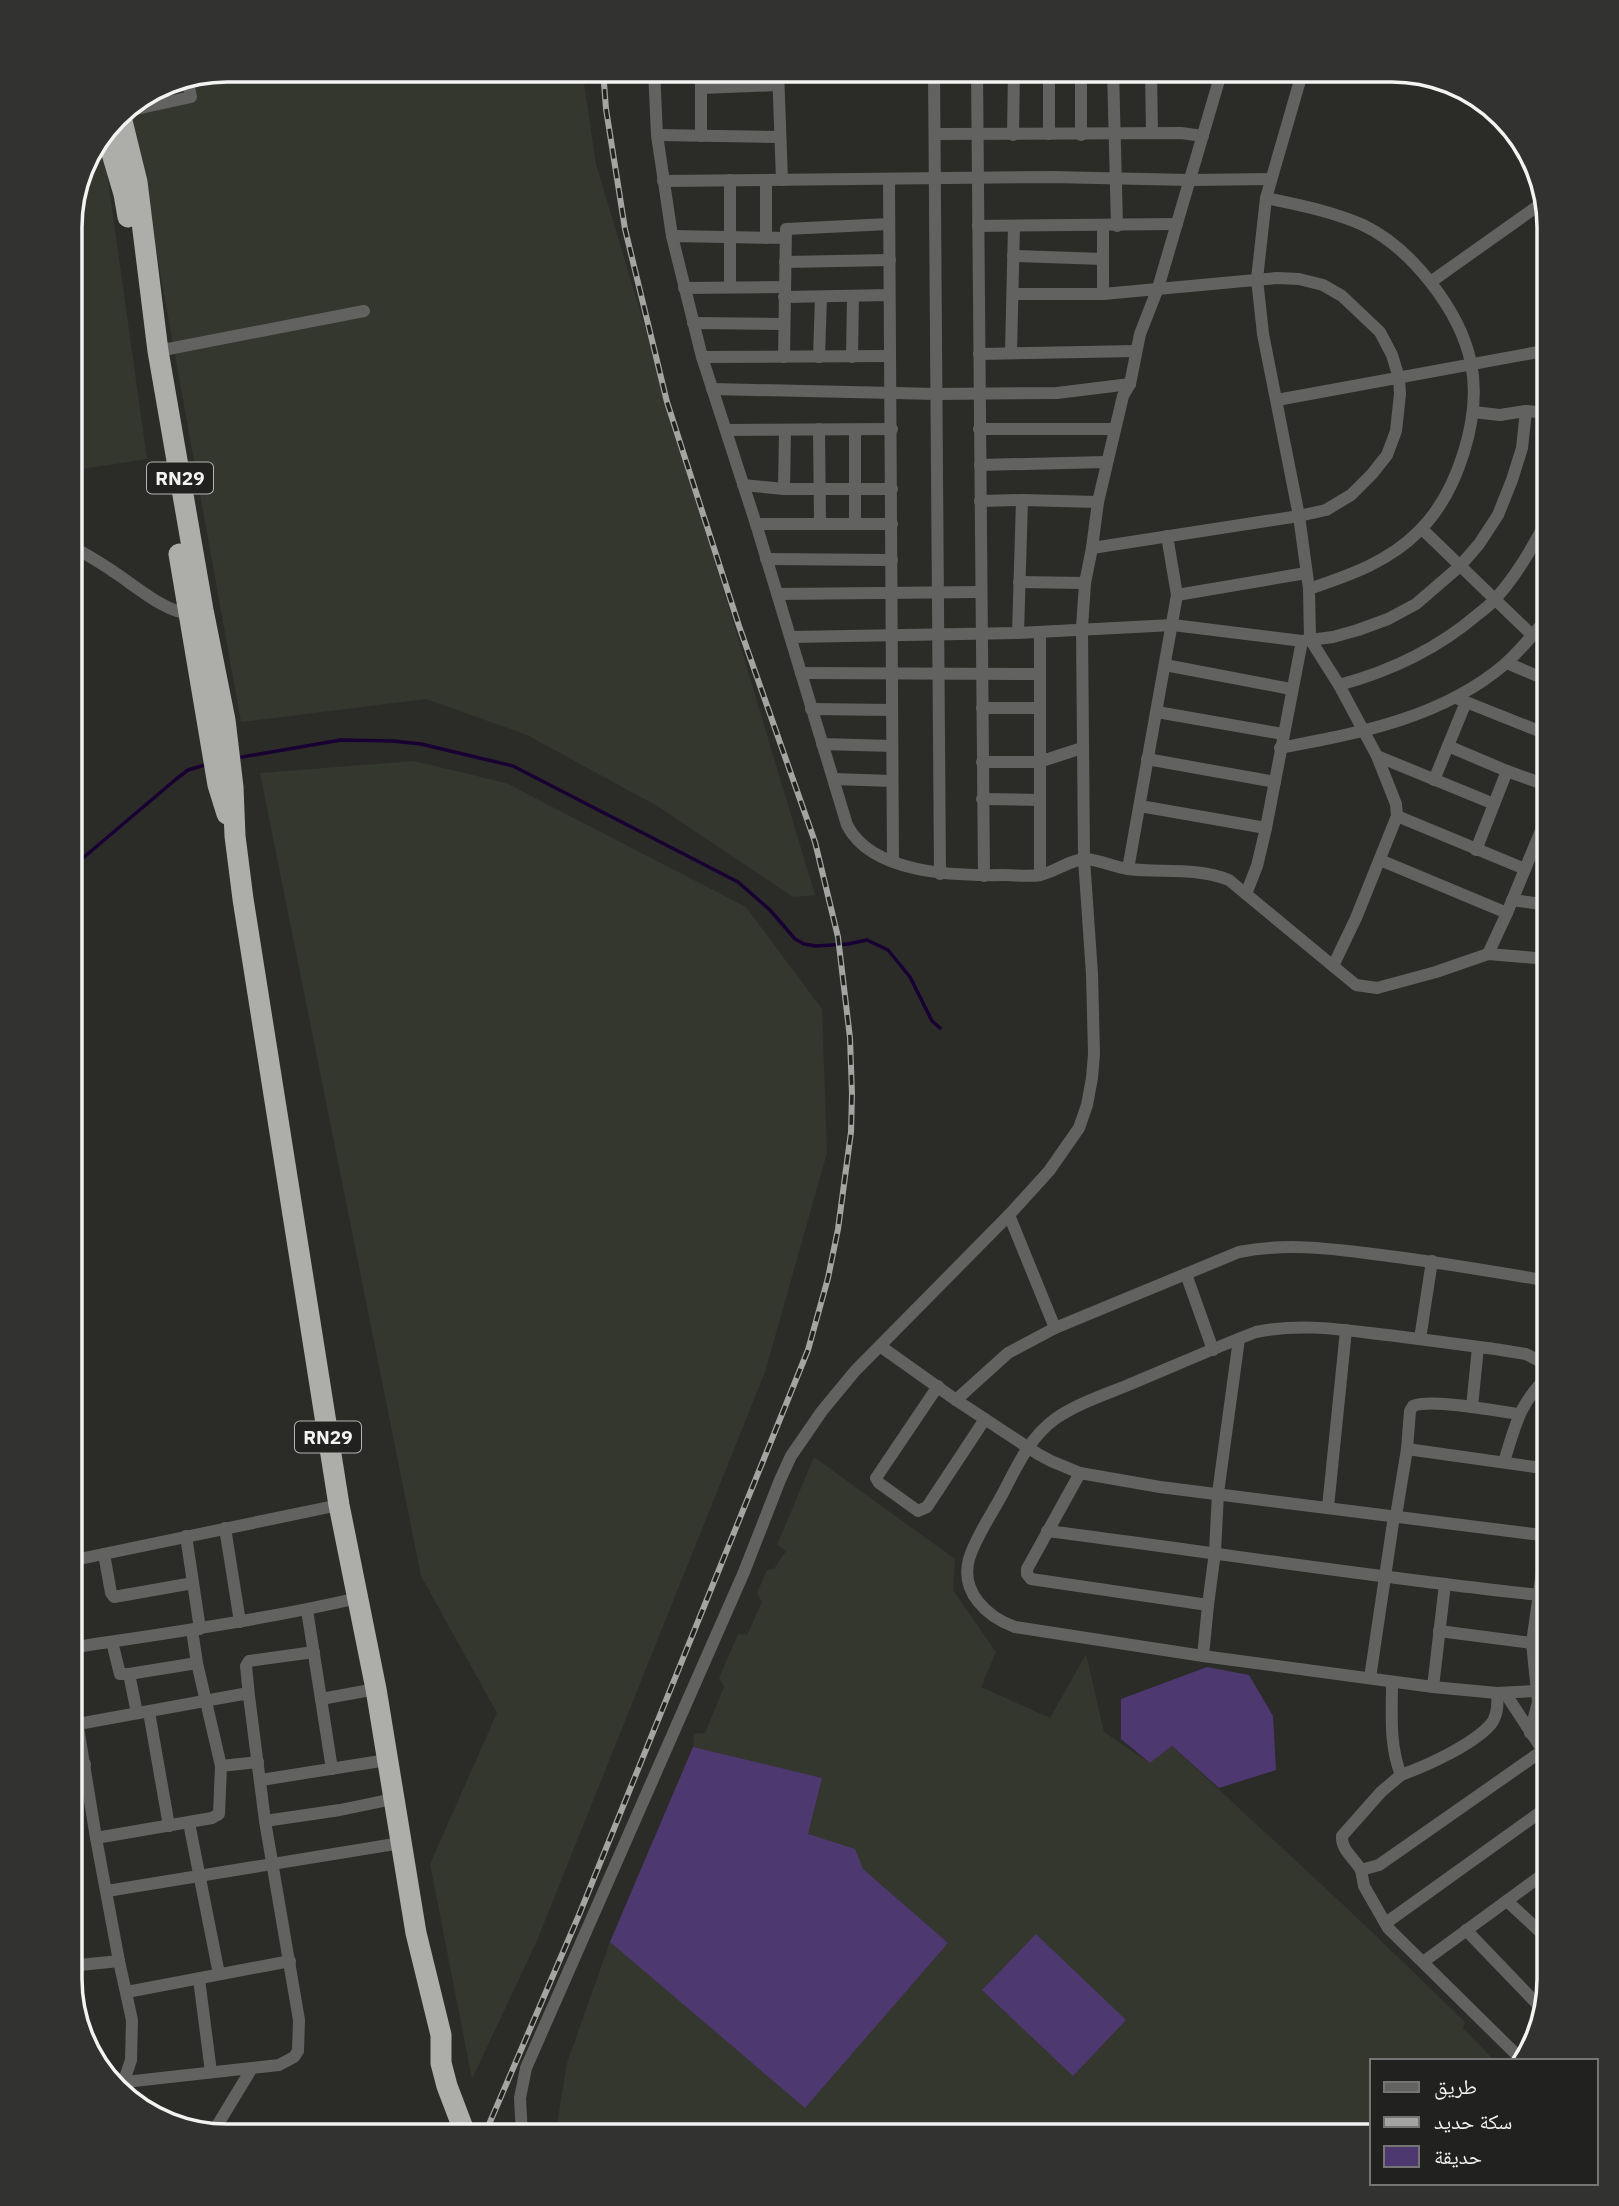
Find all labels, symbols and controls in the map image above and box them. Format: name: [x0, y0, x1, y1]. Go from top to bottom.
road number: RN29: [147, 463, 213, 494]
road number: RN29: [295, 1422, 361, 1452]
legend: [1370, 2059, 1598, 2185]
text: طريق: [1434, 2072, 1477, 2100]
text: سكة حديد: [1434, 2107, 1512, 2135]
text: حديقة: [1434, 2142, 1482, 2170]

